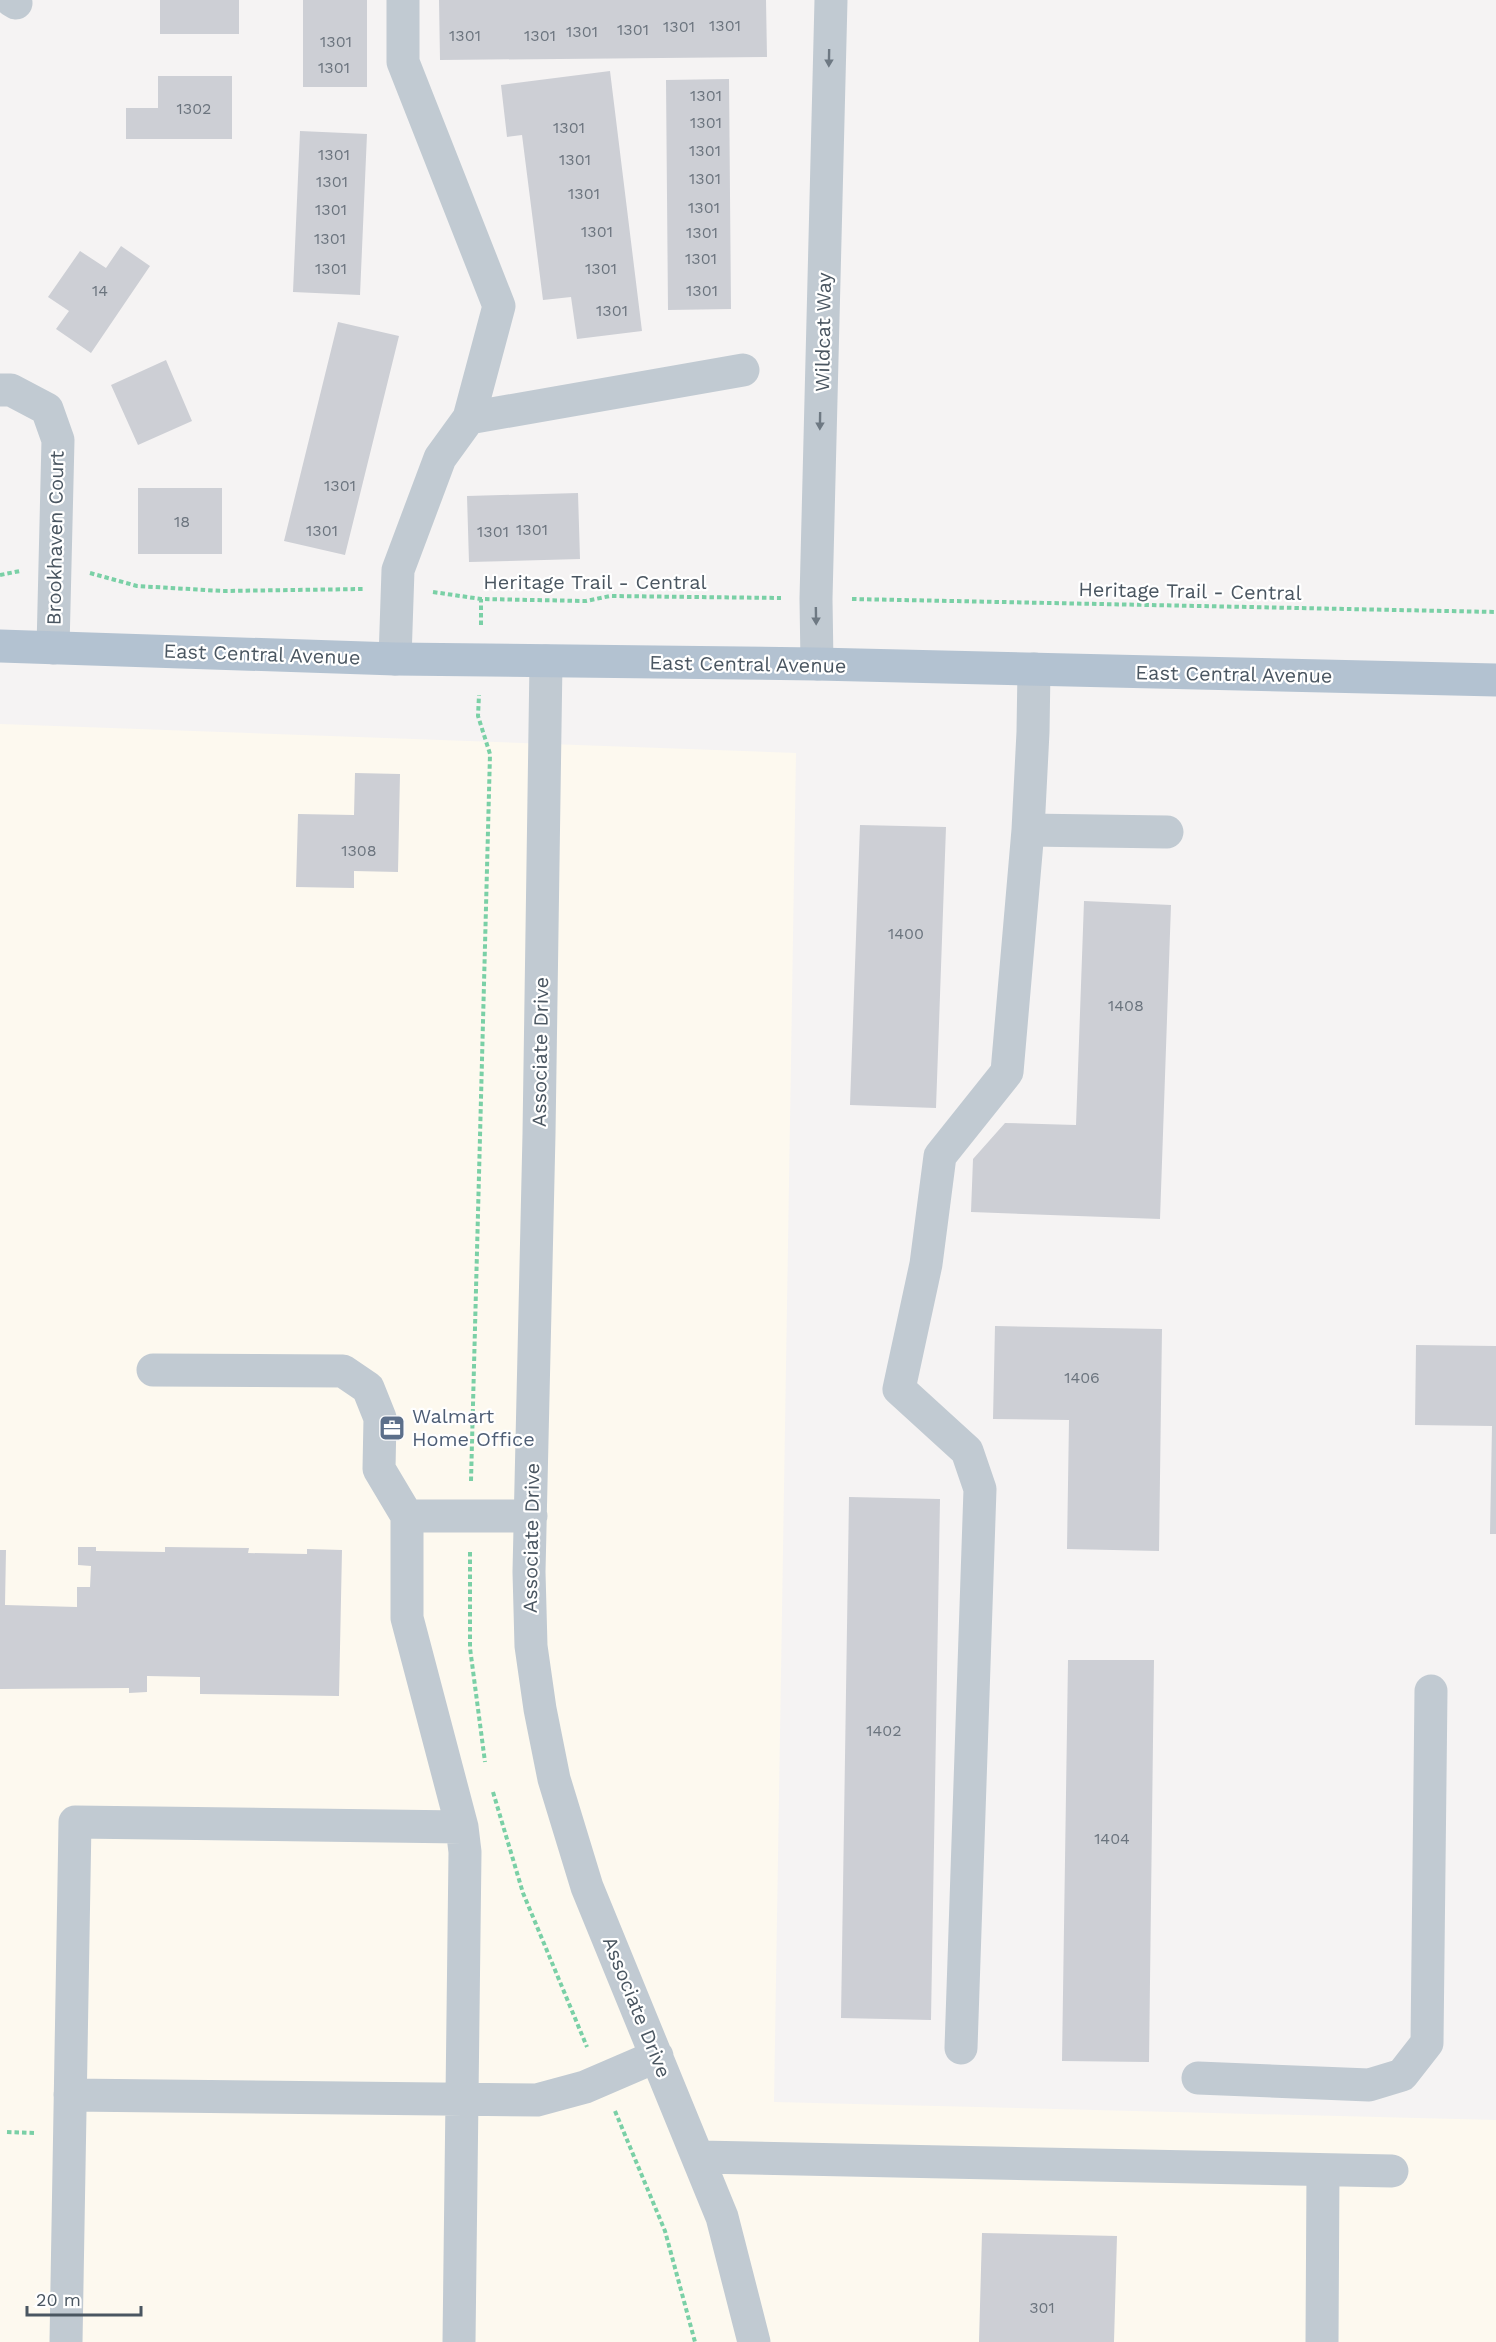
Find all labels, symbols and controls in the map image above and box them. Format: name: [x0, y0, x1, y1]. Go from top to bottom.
house number: 1301: [709, 16, 741, 35]
house number: 1301: [663, 17, 695, 36]
house number: 1301: [617, 20, 649, 39]
house number: 1301: [566, 22, 598, 41]
house number: 1301: [449, 26, 481, 45]
house number: 1301: [524, 26, 556, 45]
house number: 1301: [320, 32, 352, 51]
one-way arrow: [825, 49, 834, 68]
house number: 1301: [318, 58, 350, 77]
house number: 1301: [690, 86, 722, 105]
house number: 1302: [177, 99, 211, 118]
house number: 1301: [690, 113, 722, 132]
house number: 1301: [553, 118, 585, 137]
house number: 1301: [689, 141, 721, 160]
house number: 1301: [318, 145, 350, 164]
house number: 1301: [559, 150, 591, 169]
house number: 1301: [689, 169, 721, 188]
house number: 1301: [316, 172, 348, 191]
house number: 1301: [568, 184, 600, 203]
house number: 1301: [688, 198, 720, 217]
house number: 1301: [315, 200, 347, 219]
house number: 1301: [581, 222, 613, 241]
house number: 1301: [686, 223, 718, 242]
house number: 1301: [314, 229, 346, 248]
house number: 1301: [685, 249, 717, 268]
house number: 1301: [315, 259, 347, 278]
house number: 1301: [585, 259, 617, 278]
street label: Wildcat Way: [810, 271, 836, 392]
house number: 14: [92, 281, 108, 300]
house number: 1301: [686, 281, 718, 300]
house number: 1301: [596, 301, 628, 320]
one-way arrow: [816, 412, 825, 431]
street label: Brookhaven Court: [41, 450, 69, 626]
house number: 1301: [324, 476, 356, 495]
house number: 18: [174, 512, 190, 531]
house number: 1301: [516, 520, 548, 539]
house number: 1301: [306, 521, 338, 540]
house number: 1301: [477, 522, 509, 541]
street label: Heritage Trail - Central: [483, 570, 707, 594]
street label: Heritage Trail - Central: [1078, 577, 1302, 605]
one-way arrow: [812, 607, 821, 626]
street label: East Central Avenue: [163, 639, 361, 669]
street label: East Central Avenue: [649, 650, 847, 678]
street label: East Central Avenue: [1135, 660, 1333, 688]
house number: 1308: [341, 841, 377, 860]
house number: 1400: [888, 924, 924, 943]
street label: Associate Drive: [527, 977, 553, 1127]
house number: 1408: [1108, 996, 1144, 1015]
house number: 1406: [1064, 1368, 1100, 1387]
place label: Walmart Home Office: [412, 1404, 535, 1451]
office icon: Walmart Home Office: [377, 1413, 407, 1443]
street label: Associate Drive: [518, 1463, 544, 1613]
house number: 1402: [866, 1721, 902, 1740]
house number: 1404: [1094, 1829, 1130, 1848]
street label: Associate Drive: [598, 1933, 676, 2081]
scale bar: [27, 2279, 141, 2317]
text: 20 m: [36, 2289, 81, 2310]
house number: 301: [1029, 2298, 1055, 2317]

